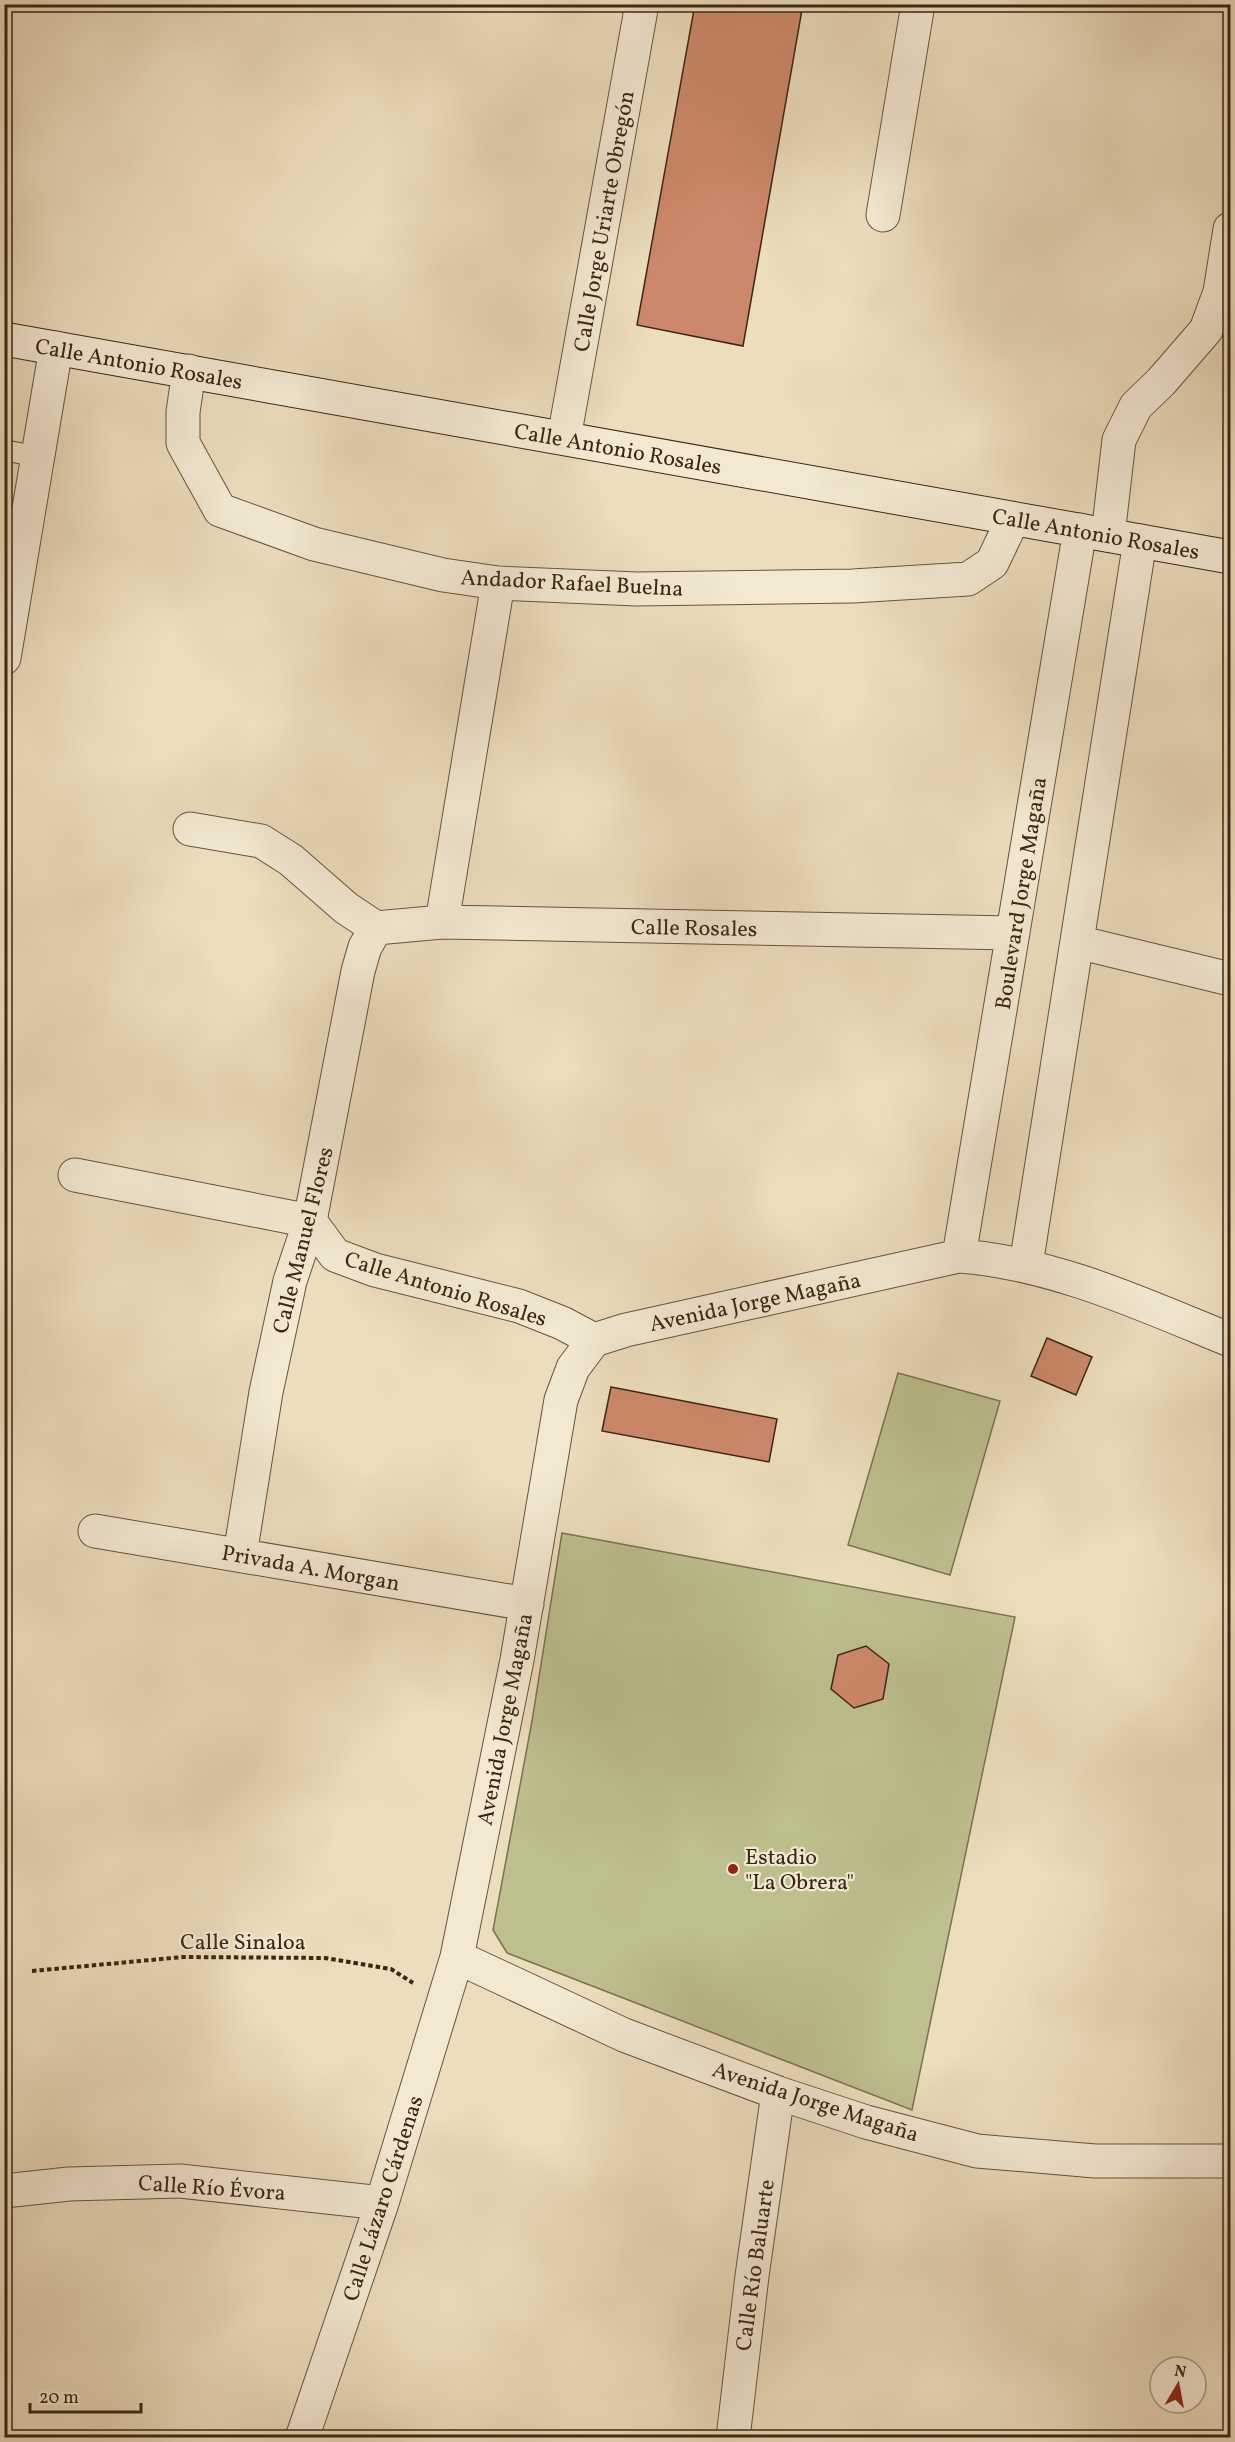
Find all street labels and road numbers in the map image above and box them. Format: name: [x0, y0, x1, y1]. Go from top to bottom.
street label: Calle Jorge Uriarte Obregón: [567, 88, 644, 354]
street label: Calle Antonio Rosales: [32, 332, 245, 399]
street label: Calle Antonio Rosales: [511, 417, 724, 484]
street label: Calle Antonio Rosales: [989, 502, 1202, 569]
street label: Andador Rafael Buelna: [460, 563, 684, 606]
street label: Boulevard Jorge Magaña: [989, 775, 1056, 1012]
street label: Calle Rosales: [630, 913, 757, 946]
street label: Calle Manuel Flores: [266, 1144, 343, 1337]
street label: Calle Antonio Rosales: [340, 1245, 550, 1336]
street label: Avenida Jorge Magaña: [647, 1266, 864, 1341]
street label: Privada A. Morgan: [219, 1539, 402, 1600]
street label: Avenida Jorge Magaña: [471, 1611, 542, 1828]
street label: Calle Sinaloa: [180, 1928, 306, 1959]
street label: Avenida Jorge Magaña: [708, 2055, 923, 2151]
street label: Calle Lázaro Cárdenas: [336, 2092, 432, 2306]
street label: Calle Río Évora: [137, 2169, 287, 2210]
street label: Calle Río Baluarte: [729, 2178, 784, 2353]

